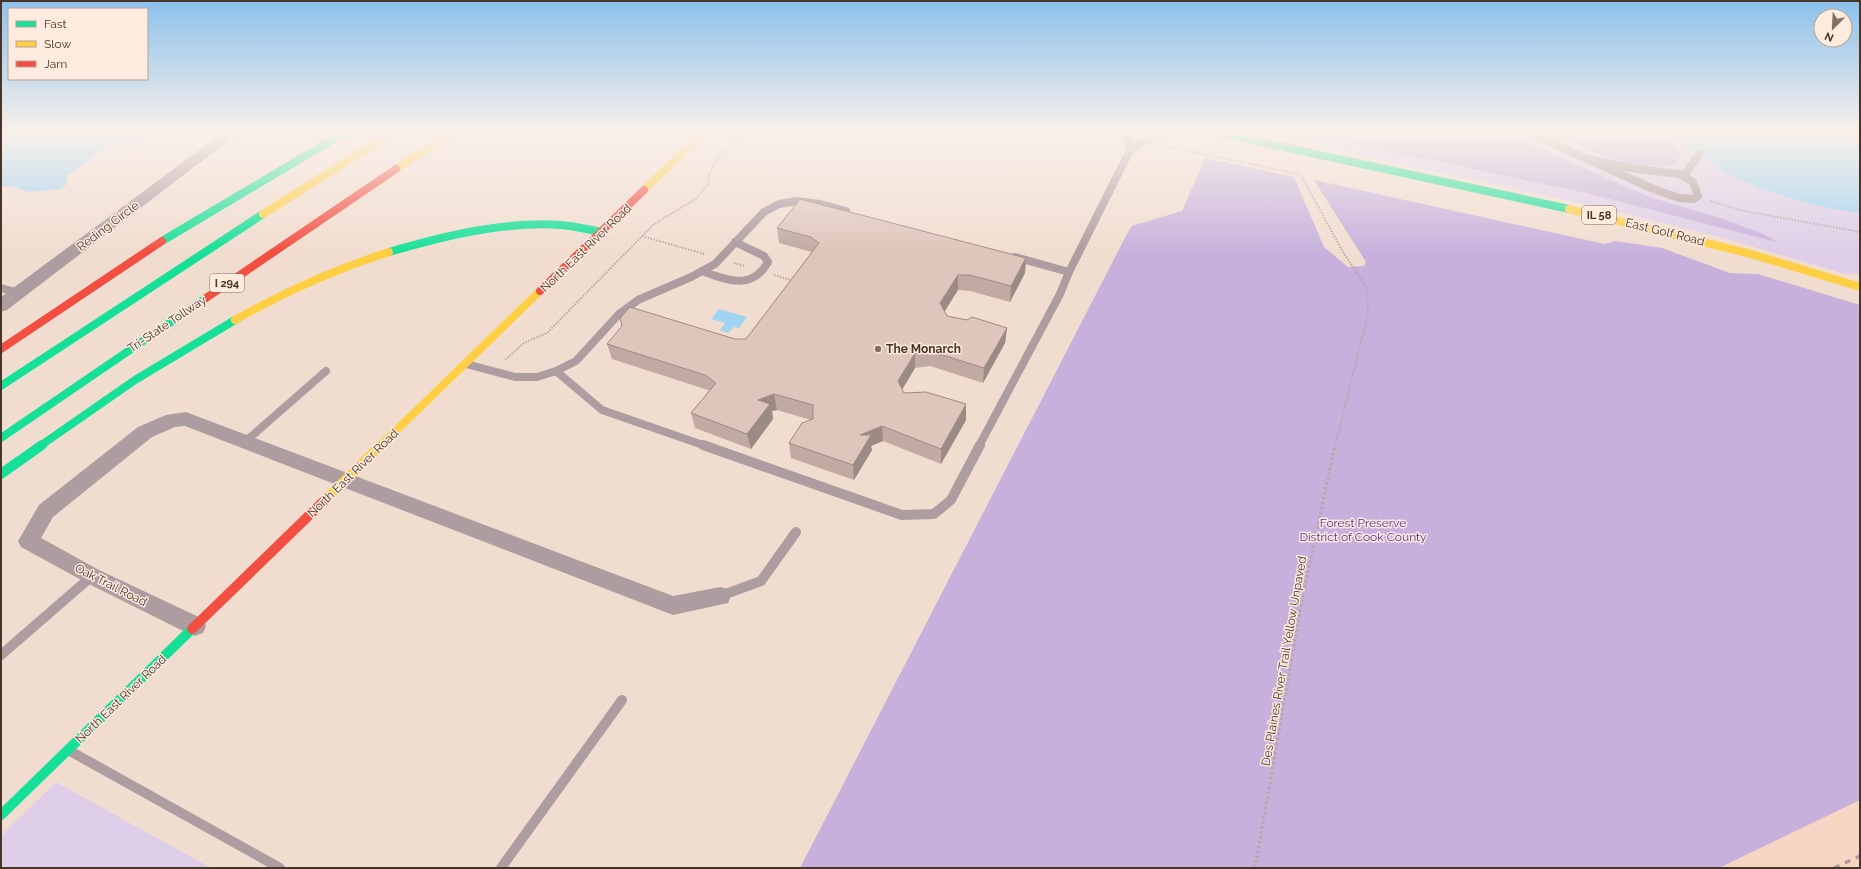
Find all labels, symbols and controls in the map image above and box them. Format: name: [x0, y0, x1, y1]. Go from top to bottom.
legend: [8, 8, 148, 80]
north arrow: [1813, 8, 1853, 48]
text: Fast: [44, 17, 67, 31]
text: N: [1823, 29, 1836, 44]
text: Slow: [44, 37, 71, 51]
text: Jam: [44, 57, 67, 71]
street label: Reding Circle: [74, 198, 142, 254]
street label: North East River Road: [538, 201, 634, 295]
road number: IL 58: [1582, 206, 1616, 224]
street label: East Golf Road: [1624, 215, 1706, 249]
road number: I 294: [210, 274, 244, 292]
street label: Tri-State Tollway: [125, 292, 209, 355]
place label: The Monarch: [886, 342, 961, 356]
marker: The Monarch: [873, 344, 883, 354]
street label: North East River Road: [305, 426, 401, 520]
park label: Forest Preserve District of Cook County: [1299, 516, 1427, 544]
street label: Des Plaines River Trail Yellow Unpaved: [1259, 555, 1309, 767]
street label: Oak Trail Road: [73, 561, 149, 609]
street label: North East River Road: [73, 652, 169, 746]

